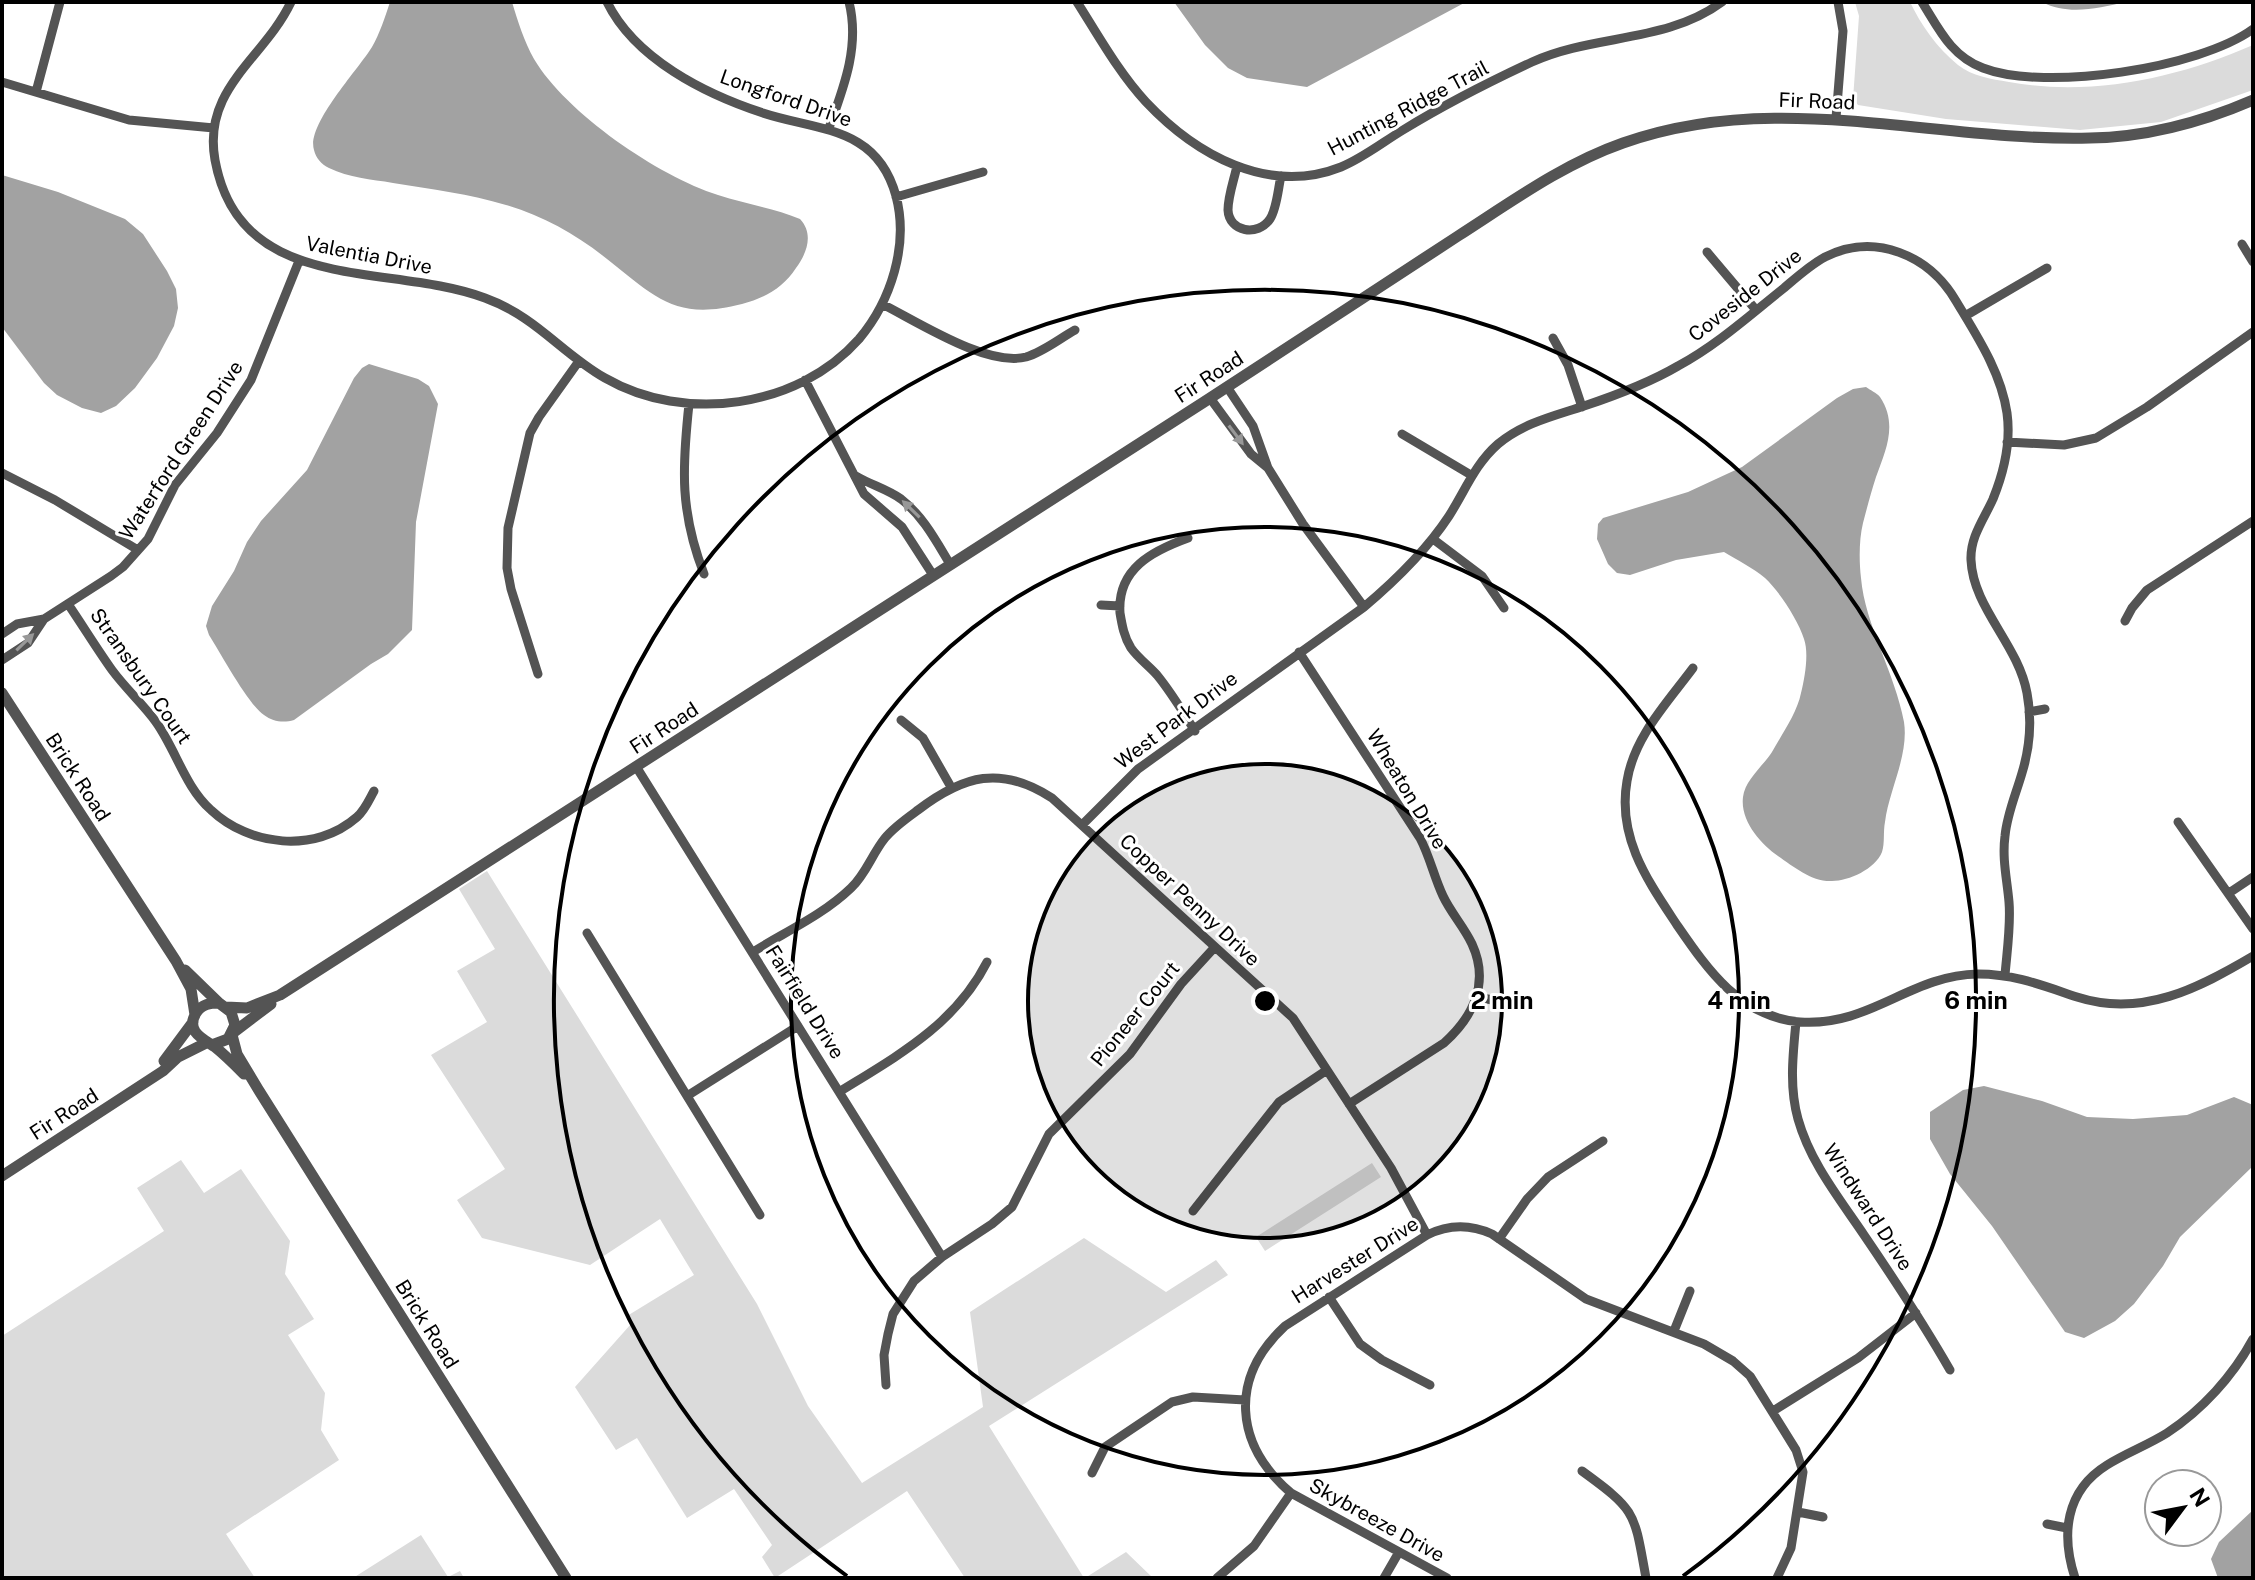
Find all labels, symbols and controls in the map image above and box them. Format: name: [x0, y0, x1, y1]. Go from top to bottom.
street label: Hunting Ridge Trail: [1323, 55, 1493, 161]
street label: Longford Drive: [717, 64, 855, 132]
street label: Fir Road: [1778, 88, 1856, 114]
street label: Valentia Drive: [304, 231, 434, 279]
street label: Coveside Drive: [1684, 243, 1806, 347]
street label: Fir Road: [1170, 346, 1248, 408]
street label: Waterford Green Drive: [114, 356, 248, 544]
one-way arrow: [1228, 425, 1243, 446]
one-way arrow: [902, 500, 921, 519]
street label: Stransbury Court: [85, 604, 197, 748]
one-way arrow: [15, 633, 34, 651]
street label: West Park Drive: [1110, 666, 1242, 774]
street label: Fir Road: [625, 697, 703, 759]
street label: Wheaton Drive: [1362, 725, 1452, 853]
street label: Brick Road: [41, 728, 115, 826]
street label: Copper Penny Drive: [1115, 829, 1265, 971]
street label: Fairfield Drive: [760, 941, 850, 1063]
street label: Pioneer Court: [1085, 957, 1185, 1071]
text: 2 min: [1471, 986, 1533, 1014]
text: 4 min: [1707, 986, 1771, 1014]
text: 6 min: [1944, 986, 2008, 1014]
centre of rings: [1251, 987, 1279, 1015]
street label: Fir Road: [25, 1083, 103, 1145]
street label: Windward Drive: [1818, 1139, 1918, 1275]
street label: Harvester Drive: [1287, 1211, 1423, 1309]
street label: Brick Road: [390, 1275, 464, 1373]
north arrow: [2143, 1468, 2223, 1548]
street label: Skybreeze Drive: [1305, 1473, 1449, 1567]
text: N: [2184, 1483, 2216, 1512]

